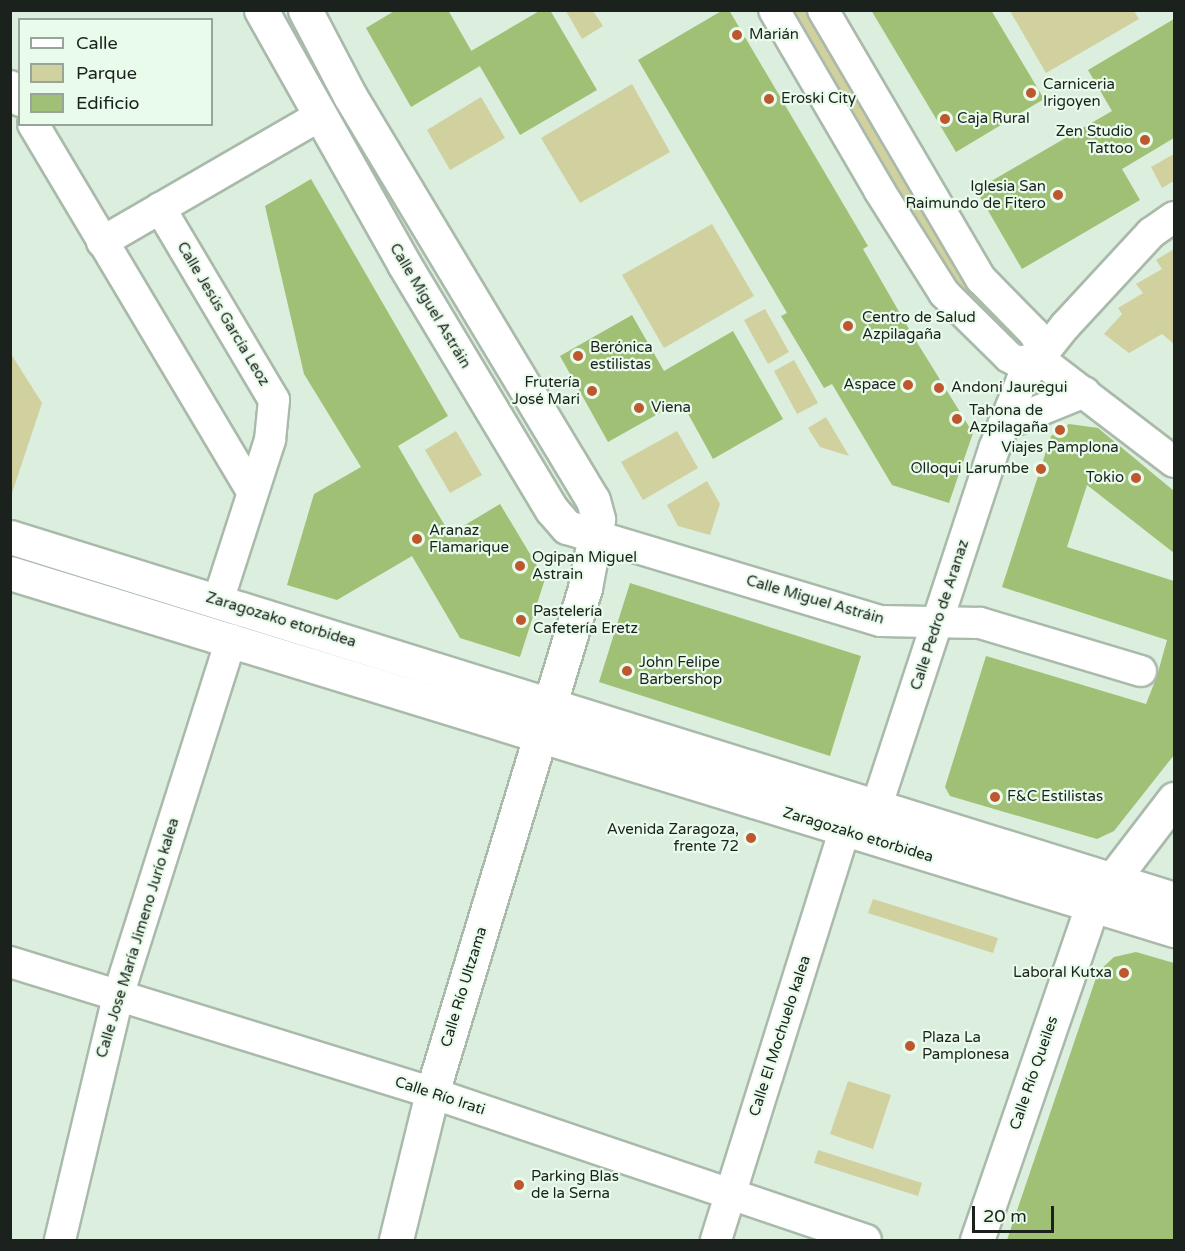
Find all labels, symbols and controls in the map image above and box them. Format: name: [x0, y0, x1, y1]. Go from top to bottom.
legend: [18, 18, 213, 126]
place label: Marián: [749, 26, 799, 44]
marker: Marián: [730, 28, 744, 42]
text: Calle: [76, 32, 118, 54]
text: Parque: [76, 62, 137, 84]
place label: Carniceria Irigoyen: [1043, 75, 1115, 110]
marker: Carniceria Irigoyen: [1024, 86, 1038, 100]
place label: Eroski City: [781, 90, 856, 108]
text: Edificio: [76, 92, 140, 114]
marker: Eroski City: [762, 92, 776, 106]
place label: Caja Rural: [957, 110, 1030, 128]
marker: Caja Rural: [938, 112, 952, 126]
place label: Zen Studio Tattoo: [1056, 122, 1133, 157]
marker: Zen Studio Tattoo: [1138, 133, 1152, 147]
place label: Iglesia San Raimundo de Fitero: [905, 177, 1046, 212]
marker: Iglesia San Raimundo de Fitero: [1051, 188, 1065, 202]
street label: Calle Jesús García Leoz: [173, 239, 273, 389]
street label: Calle Miguel Astráin: [386, 240, 474, 372]
place label: Centro de Salud Azpilagaña: [862, 308, 976, 343]
marker: Centro de Salud Azpilagaña: [839, 317, 857, 335]
place label: Berónica estilistas: [590, 338, 653, 373]
marker: Berónica estilistas: [571, 349, 585, 363]
place label: Frutería José Mari: [512, 373, 580, 408]
place label: Aspace: [843, 376, 896, 394]
marker: Aspace: [901, 378, 915, 392]
place label: Andoni Jauregui: [951, 379, 1067, 397]
marker: Andoni Jauregui: [932, 381, 946, 395]
marker: Frutería José Mari: [585, 384, 599, 398]
place label: Viena: [651, 399, 691, 417]
marker: Viena: [632, 401, 646, 415]
place label: Tahona de Azpilagaña: [969, 401, 1048, 436]
marker: Tahona de Azpilagaña: [950, 412, 964, 426]
marker: Viajes Pamplona: [1053, 423, 1067, 437]
place label: Viajes Pamplona: [1001, 439, 1119, 457]
place label: Olloqui Larumbe: [910, 460, 1029, 478]
marker: Olloqui Larumbe: [1034, 462, 1048, 476]
place label: Tokio: [1086, 469, 1124, 487]
marker: Tokio: [1129, 471, 1143, 485]
place label: Aranaz Flamarique: [429, 521, 509, 556]
marker: Aranaz Flamarique: [410, 532, 424, 546]
street label: Calle Pedro de Aranaz: [907, 537, 973, 693]
place label: Ogipan Miguel Astrain: [532, 548, 637, 583]
marker: Ogipan Miguel Astrain: [513, 559, 527, 573]
street label: Calle Miguel Astráin: [744, 572, 886, 628]
street label: Zaragozako etorbidea: [204, 589, 358, 651]
place label: Pastelería Cafetería Eretz: [533, 602, 638, 637]
marker: Pastelería Cafetería Eretz: [514, 613, 528, 627]
place label: John Felipe Barbershop: [639, 653, 722, 688]
marker: John Felipe Barbershop: [620, 664, 634, 678]
place label: F&C Estilistas: [1007, 788, 1103, 806]
marker: F&C Estilistas: [988, 790, 1002, 804]
street label: Zaragozako etorbidea: [781, 804, 935, 866]
street label: Calle Jose María Jimeno Jurío kalea: [93, 816, 183, 1060]
place label: Avenida Zaragoza, frente 72: [607, 820, 739, 855]
marker: Avenida Zaragoza, frente 72: [744, 831, 758, 845]
street label: Calle Río Ultzama: [437, 925, 491, 1049]
street label: Calle El Mochuelo kalea: [746, 953, 814, 1119]
place label: Laboral Kutxa: [1013, 964, 1112, 982]
marker: Laboral Kutxa: [1117, 966, 1131, 980]
street label: Calle Río Queiles: [1006, 1014, 1062, 1132]
place label: Plaza La Pamplonesa: [922, 1028, 1009, 1063]
marker: Plaza La Pamplonesa: [903, 1039, 917, 1053]
street label: Calle Río Irati: [393, 1073, 487, 1119]
place label: Parking Blas de la Serna: [531, 1167, 619, 1202]
marker: Parking Blas de la Serna: [512, 1178, 526, 1192]
scale bar: [975, 1194, 1058, 1232]
text: 20 m: [983, 1205, 1027, 1227]

